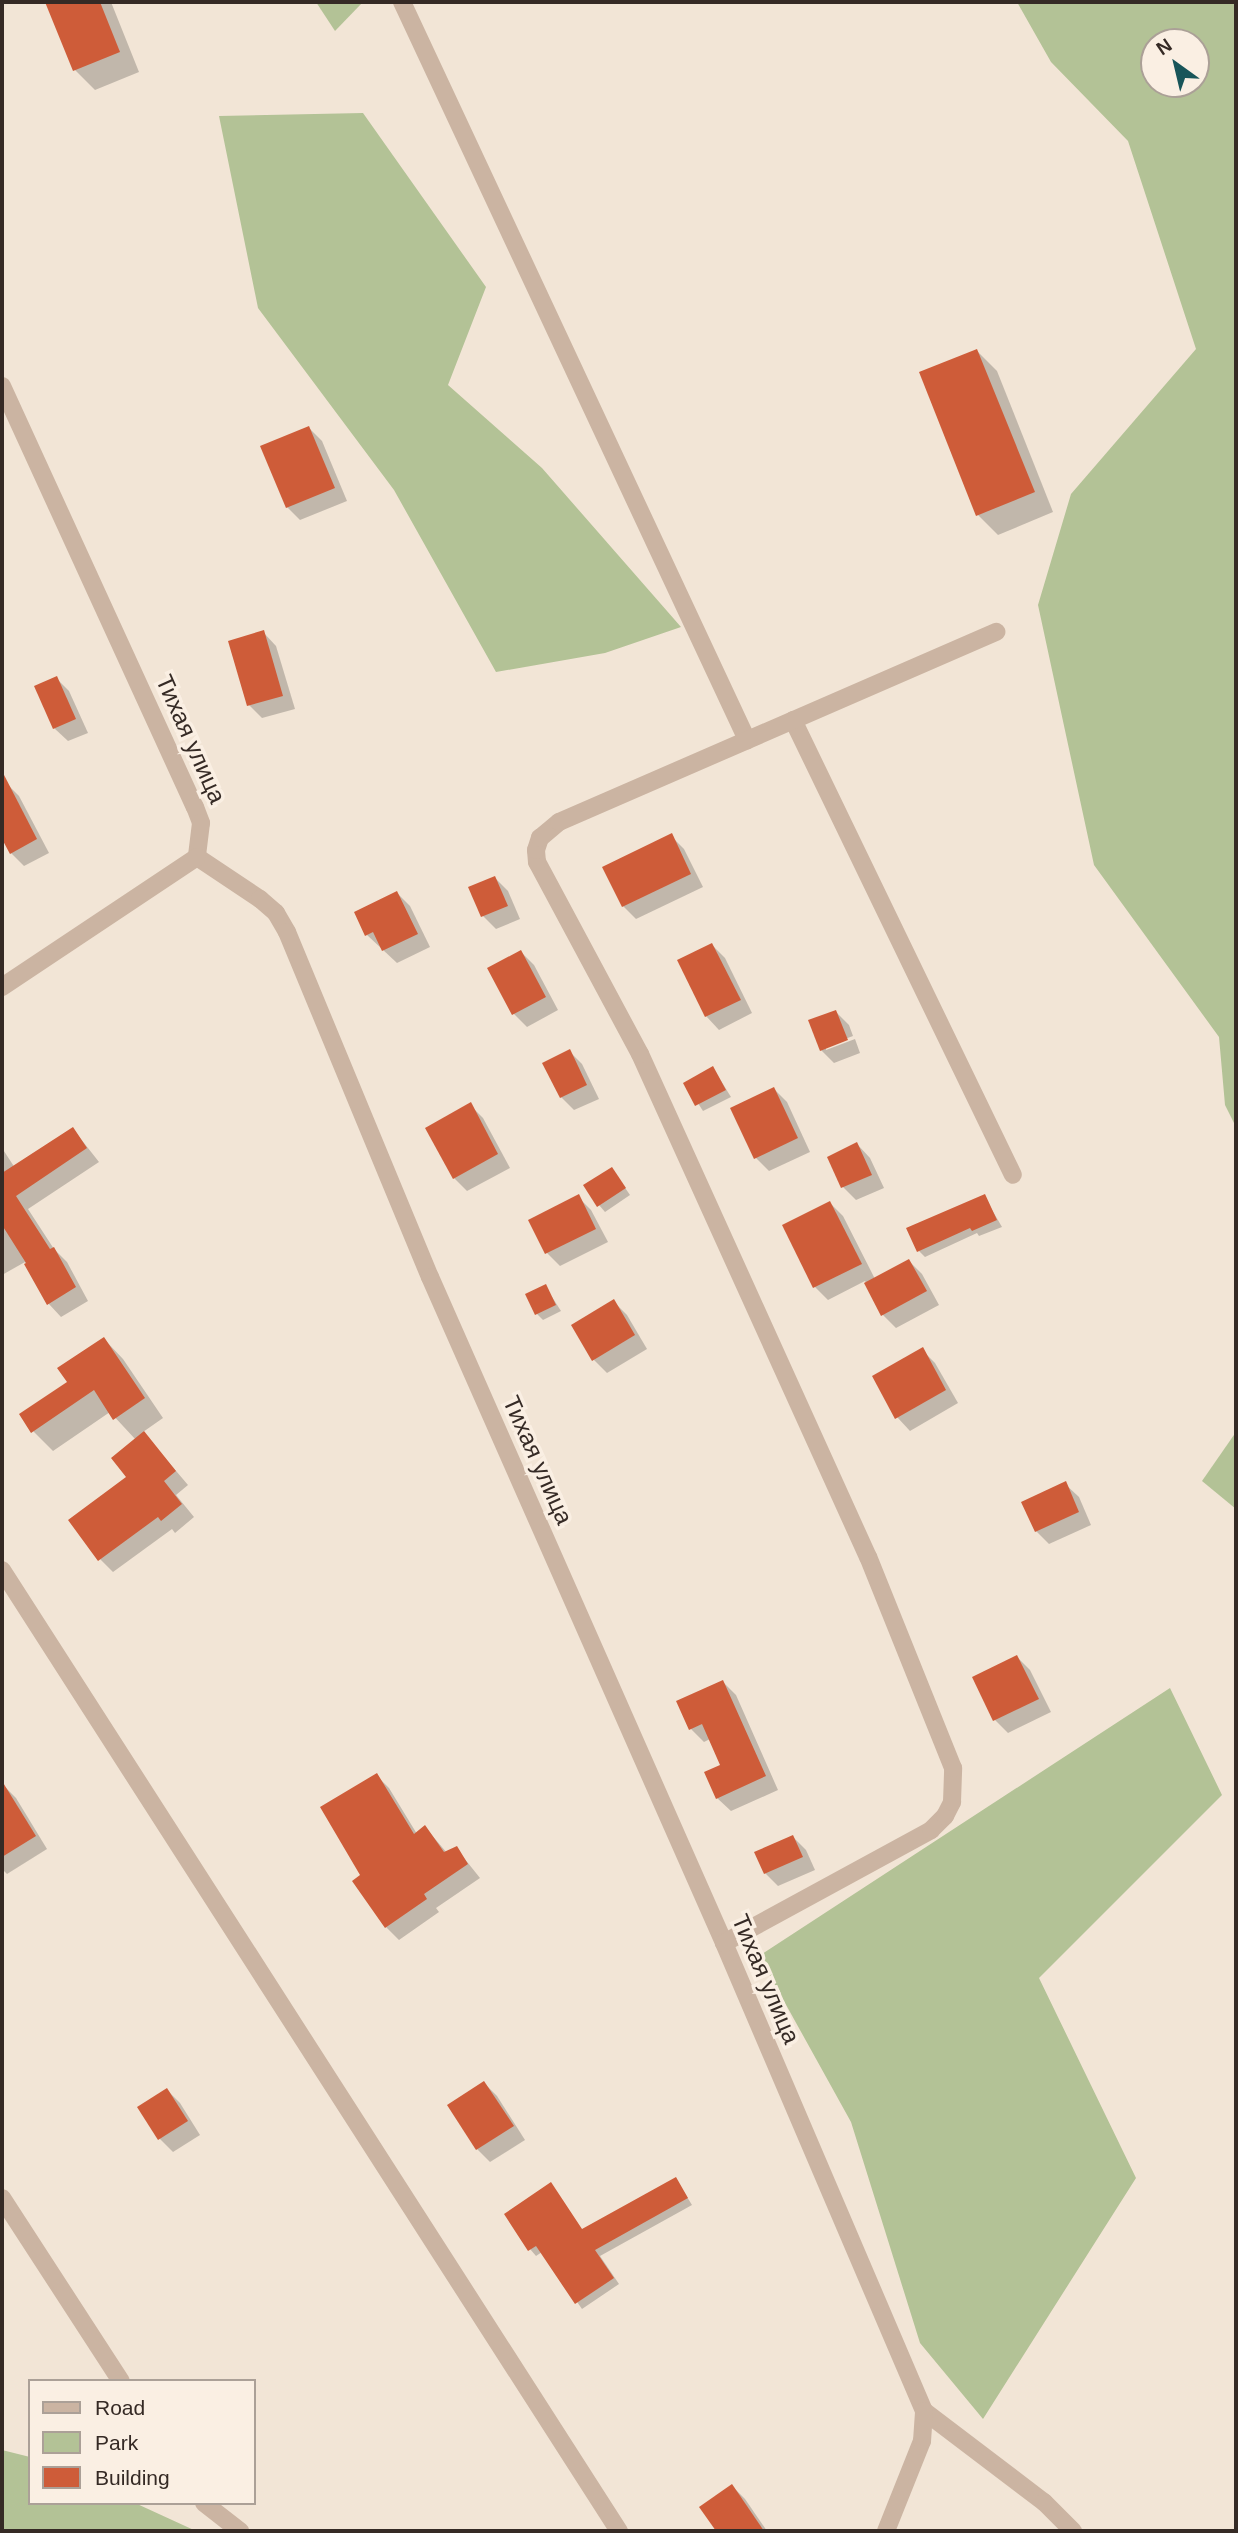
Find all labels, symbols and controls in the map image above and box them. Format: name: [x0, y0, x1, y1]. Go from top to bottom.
north arrow: [1140, 28, 1210, 98]
text: N: [1153, 34, 1176, 59]
street label: Тихая улица: [150, 670, 232, 808]
street label: Тихая улица: [497, 1391, 579, 1529]
street label: Тихая улица: [726, 1910, 806, 2048]
legend: [28, 2379, 256, 2505]
text: Road: [95, 2396, 145, 2419]
text: Park: [95, 2431, 138, 2454]
text: Building: [95, 2466, 170, 2489]

